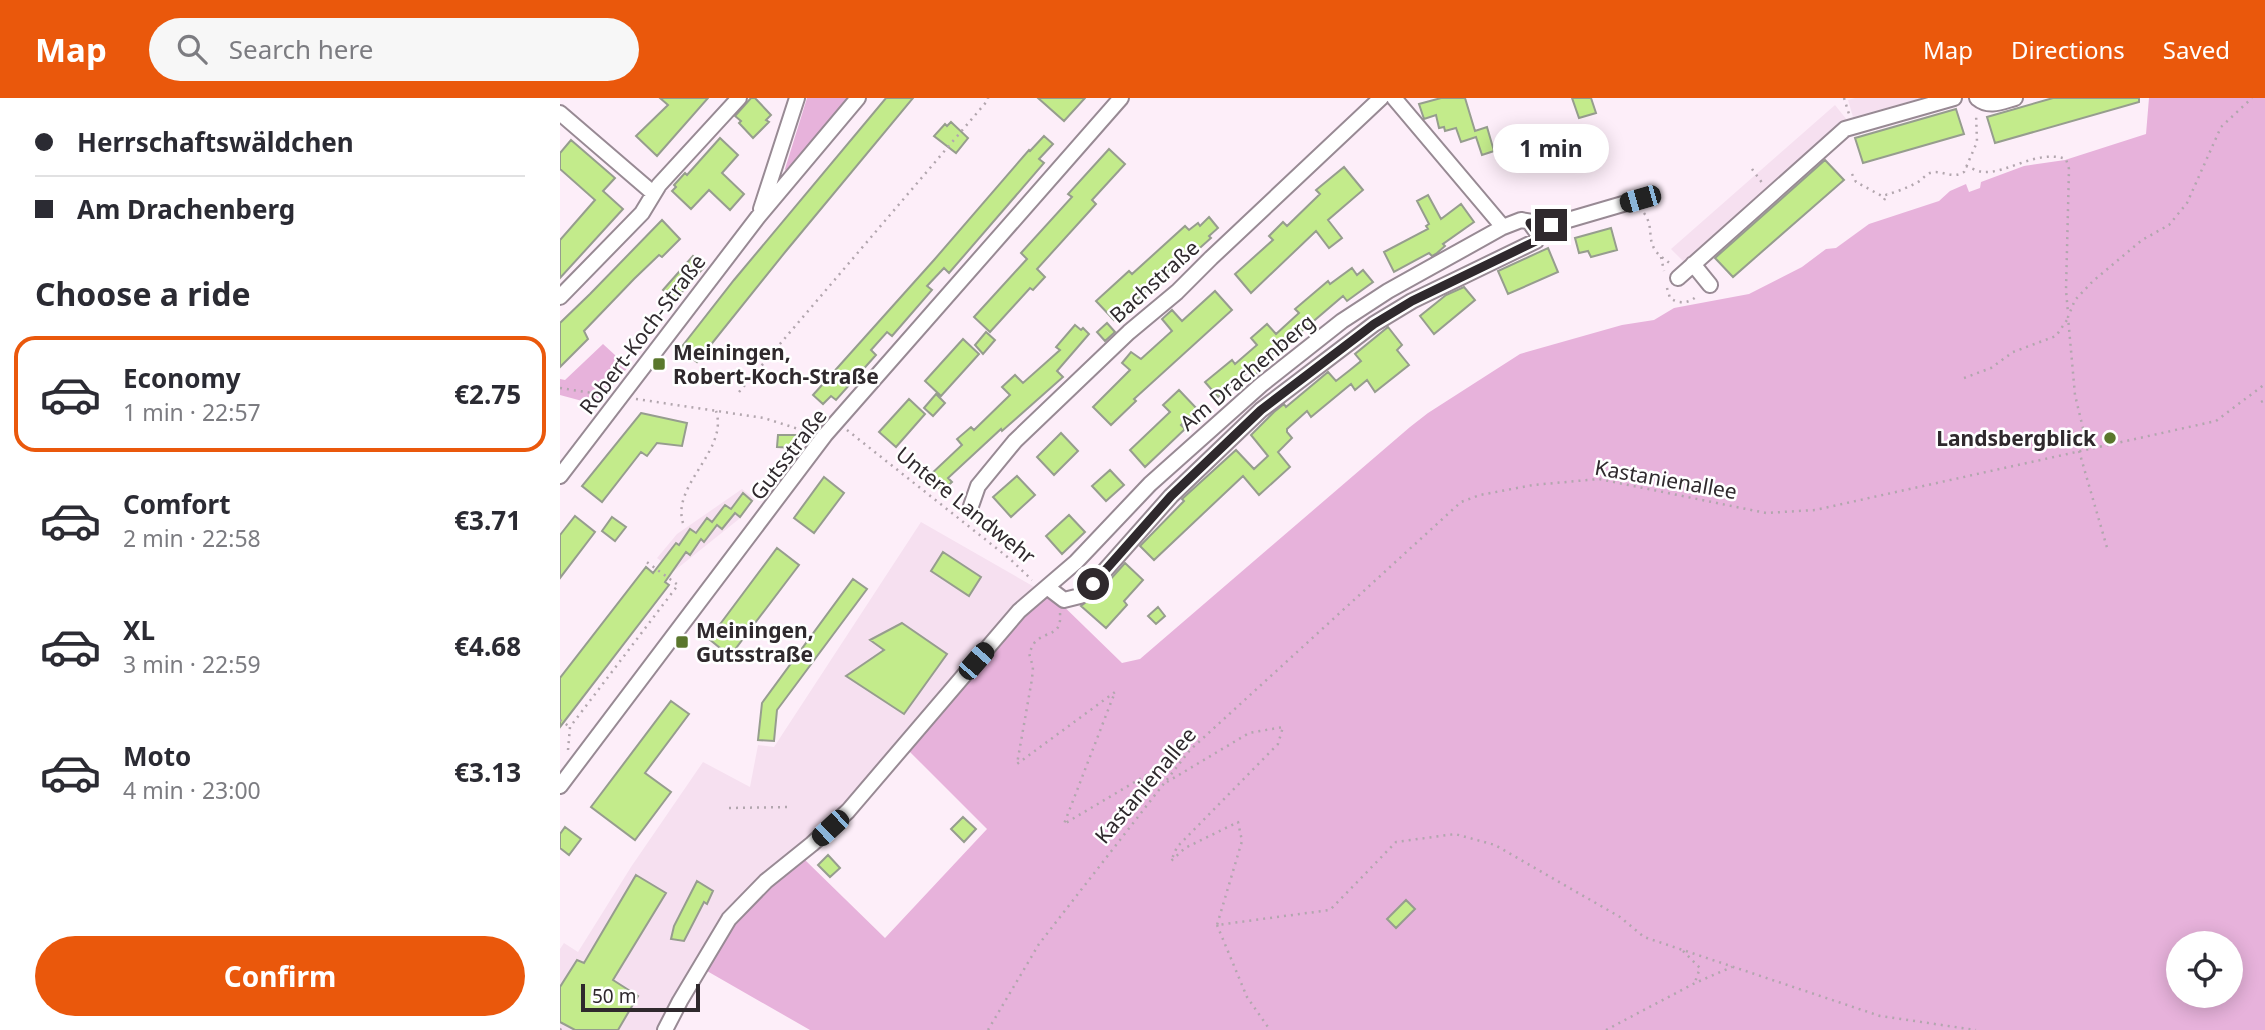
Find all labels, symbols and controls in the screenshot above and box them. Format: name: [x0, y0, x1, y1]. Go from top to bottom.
search box: [149, 18, 639, 81]
text: Map: [35, 27, 107, 72]
icon: search: [173, 30, 211, 68]
text: Search here: [229, 31, 373, 67]
text: Map: [1923, 33, 1973, 66]
text: Directions: [2011, 33, 2125, 66]
text: Saved: [2163, 33, 2230, 66]
callout: 1 min: [1493, 123, 1609, 172]
text: Herrschaftswäldchen: [77, 124, 354, 160]
text: 1 min: [1519, 132, 1583, 164]
car: [1617, 183, 1664, 215]
text: Am Drachenberg: [77, 191, 295, 227]
route end: [1535, 209, 1567, 241]
street label: Bachstraße: [1103, 233, 1205, 329]
street label: Robert-Koch-Straße: [573, 248, 711, 420]
text: Choose a ride: [35, 272, 251, 315]
street label: Am Drachenberg: [1174, 307, 1320, 437]
place label: Meiningen, Robert-Koch-Straße: [673, 338, 879, 390]
marker: Meiningen, Robert-Koch-Straße: [651, 356, 667, 372]
text: Economy: [123, 360, 241, 396]
icon: car: [39, 363, 102, 426]
text: €2.75: [454, 376, 521, 412]
text: 1 min · 22:57: [123, 396, 261, 428]
street label: Gutsstraße: [744, 403, 832, 505]
place label: Landsbergblick: [1936, 424, 2097, 452]
marker: Landsbergblick: [2102, 430, 2118, 446]
street label: Untere Landwehr: [890, 440, 1042, 570]
street label: Kastanienallee: [1593, 453, 1739, 505]
text: Comfort: [123, 486, 231, 522]
icon: car: [39, 489, 102, 552]
text: €3.71: [454, 502, 521, 538]
text: 2 min · 22:58: [123, 522, 261, 554]
route start: [1077, 568, 1109, 600]
text: XL: [123, 612, 155, 648]
icon: car: [39, 615, 102, 678]
place label: Meiningen, Gutsstraße: [696, 616, 814, 668]
text: €4.68: [454, 628, 521, 664]
marker: Meiningen, Gutsstraße: [674, 634, 690, 650]
car: [955, 638, 998, 684]
text: 3 min · 22:59: [123, 648, 261, 680]
street label: Kastanienallee: [1088, 721, 1202, 849]
text: Moto: [123, 738, 191, 774]
icon: car: [39, 741, 102, 804]
text: €3.13: [454, 754, 521, 790]
text: 4 min · 23:00: [123, 774, 261, 806]
car: [808, 806, 853, 850]
map controls: [2166, 931, 2243, 1008]
button: locate: [2166, 931, 2243, 1008]
button: Confirm: [35, 936, 525, 1016]
scale bar: [581, 981, 700, 1013]
text: 50 m: [592, 983, 636, 1009]

